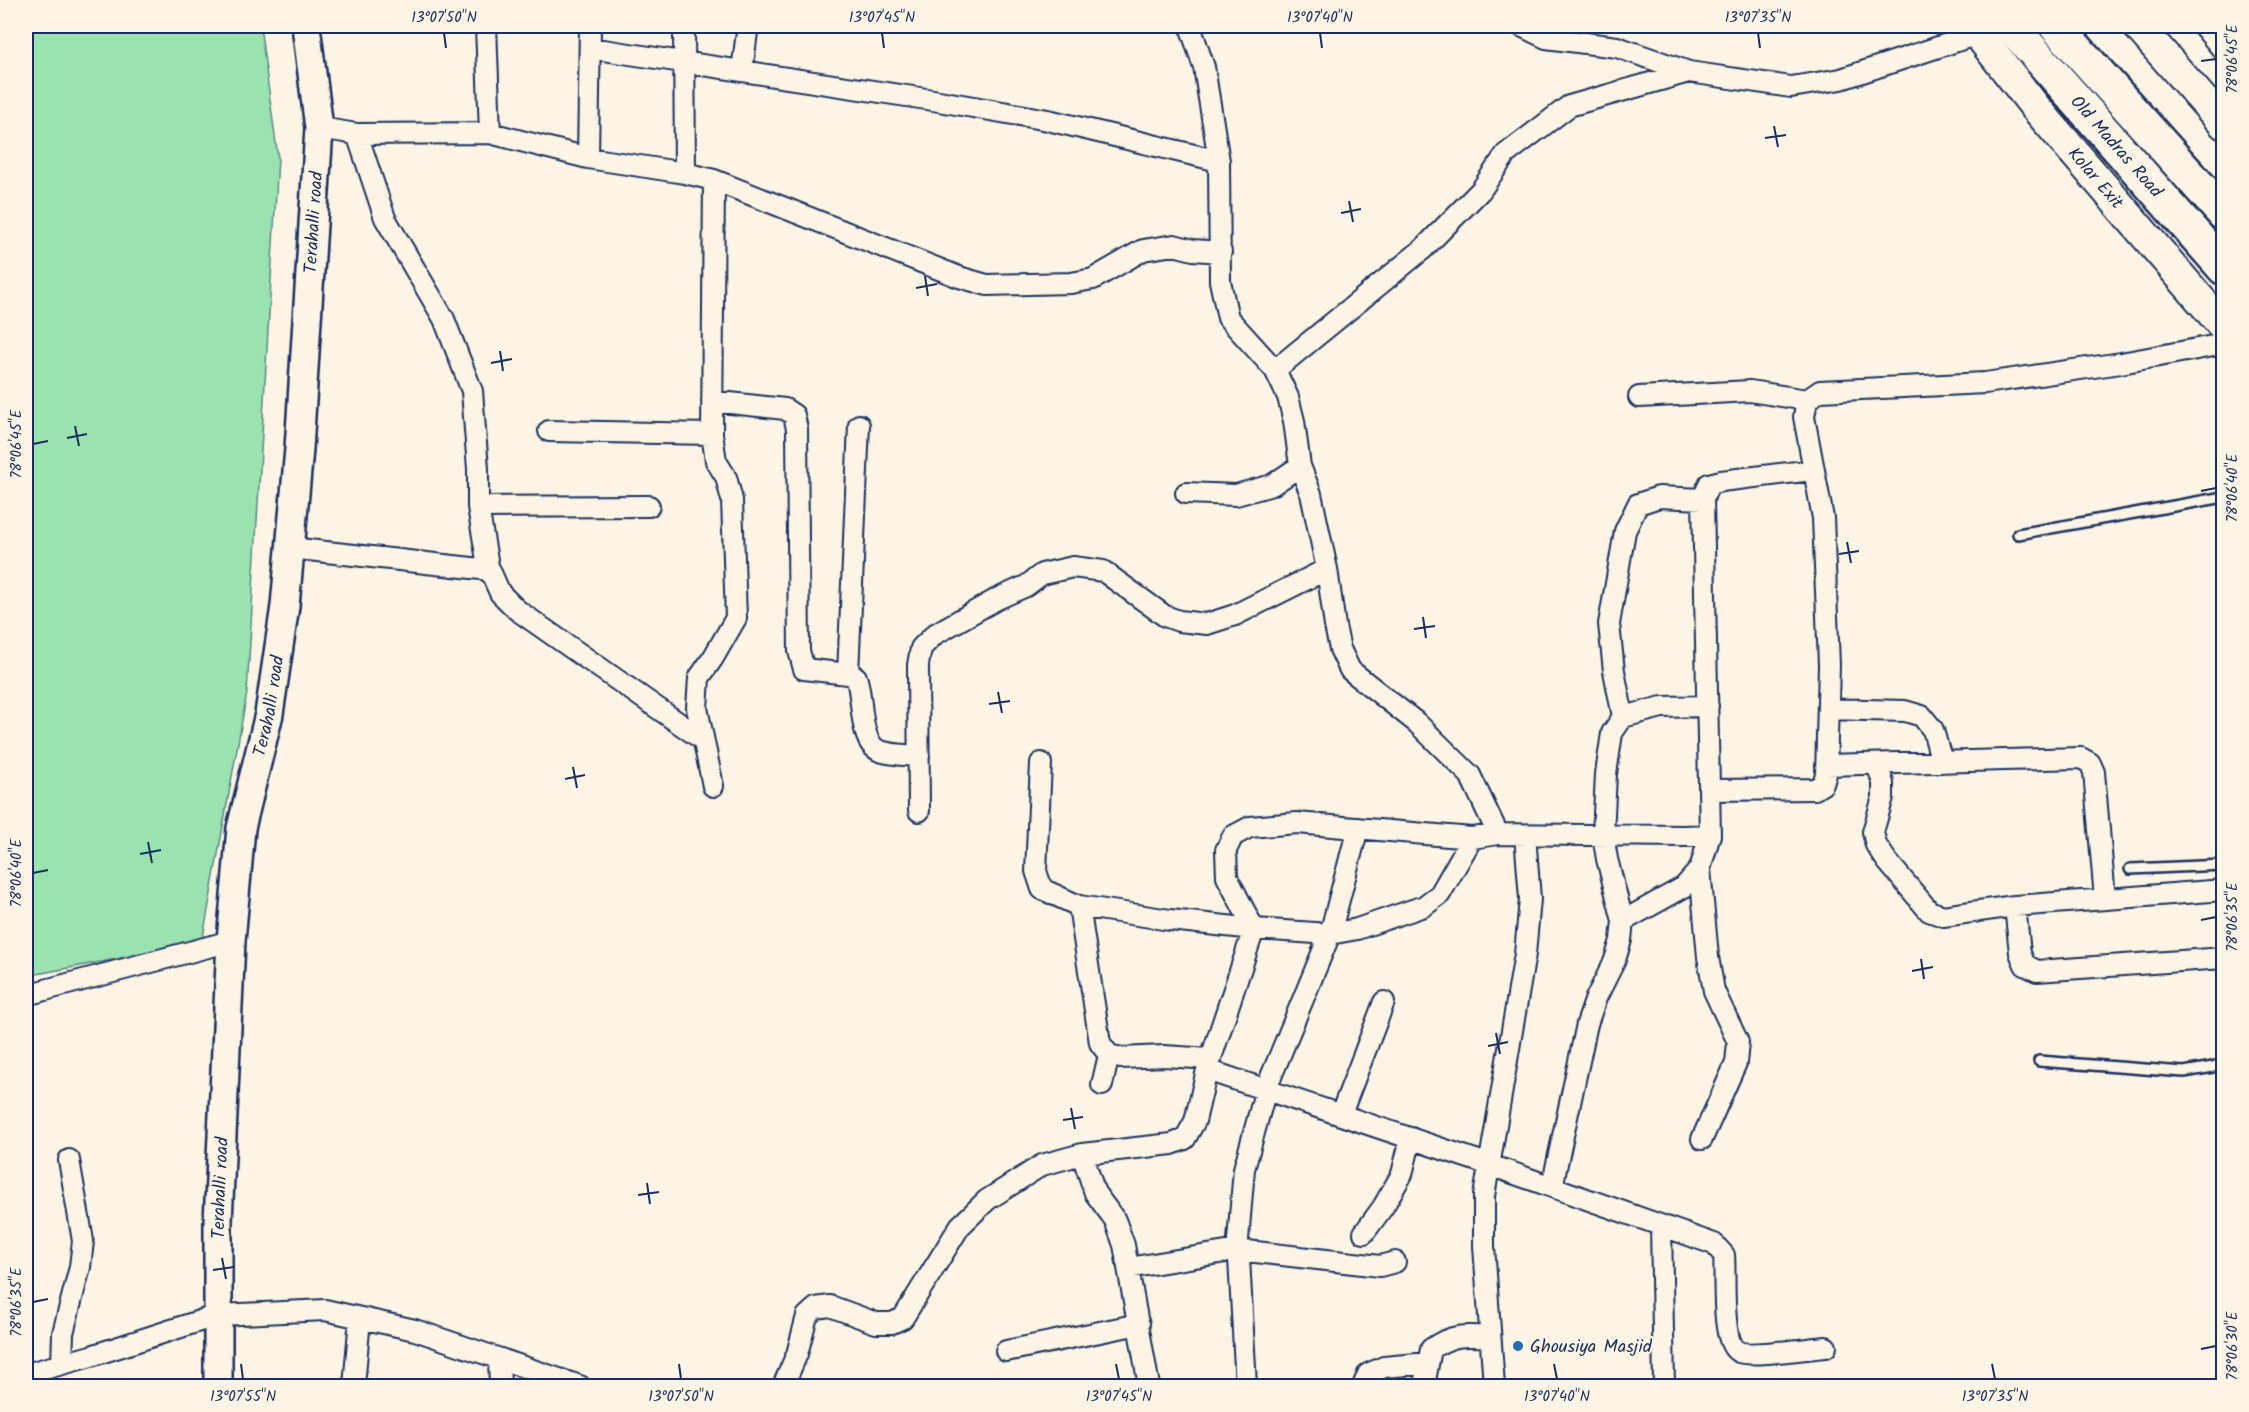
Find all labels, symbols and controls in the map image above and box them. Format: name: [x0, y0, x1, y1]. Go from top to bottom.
text: 13°07'50"N: [411, 6, 477, 30]
text: 13°07'45"N: [849, 6, 915, 30]
text: 13°07'40"N: [1287, 6, 1353, 30]
text: 13°07'35"N: [1725, 6, 1791, 30]
text: 78°06'45"E: [2221, 23, 2245, 94]
street label: Old Madras Road: [2062, 89, 2170, 206]
street label: Kolar Exit: [2060, 141, 2131, 217]
street label: Terahalli road: [297, 170, 332, 274]
text: 78°06'45"E: [5, 408, 29, 479]
text: 78°06'40"E: [2221, 453, 2245, 522]
street label: Terahalli road: [246, 653, 294, 760]
text: 78°06'40"E: [5, 838, 29, 907]
text: 78°06'35"E: [2221, 881, 2245, 952]
street label: Terahalli road: [205, 1135, 238, 1239]
text: 78°06'35"E: [5, 1266, 29, 1337]
text: 78°06'30"E: [2221, 1310, 2245, 1380]
place label: Ghousiya Masjid: [1530, 1333, 1653, 1362]
marker: Ghousiya Masjid: [1511, 1339, 1525, 1353]
text: 13°07'55"N: [210, 1385, 276, 1409]
text: 13°07'50"N: [648, 1385, 714, 1409]
text: 13°07'45"N: [1086, 1385, 1152, 1409]
text: 13°07'40"N: [1524, 1385, 1590, 1409]
text: 13°07'35"N: [1962, 1385, 2028, 1409]

